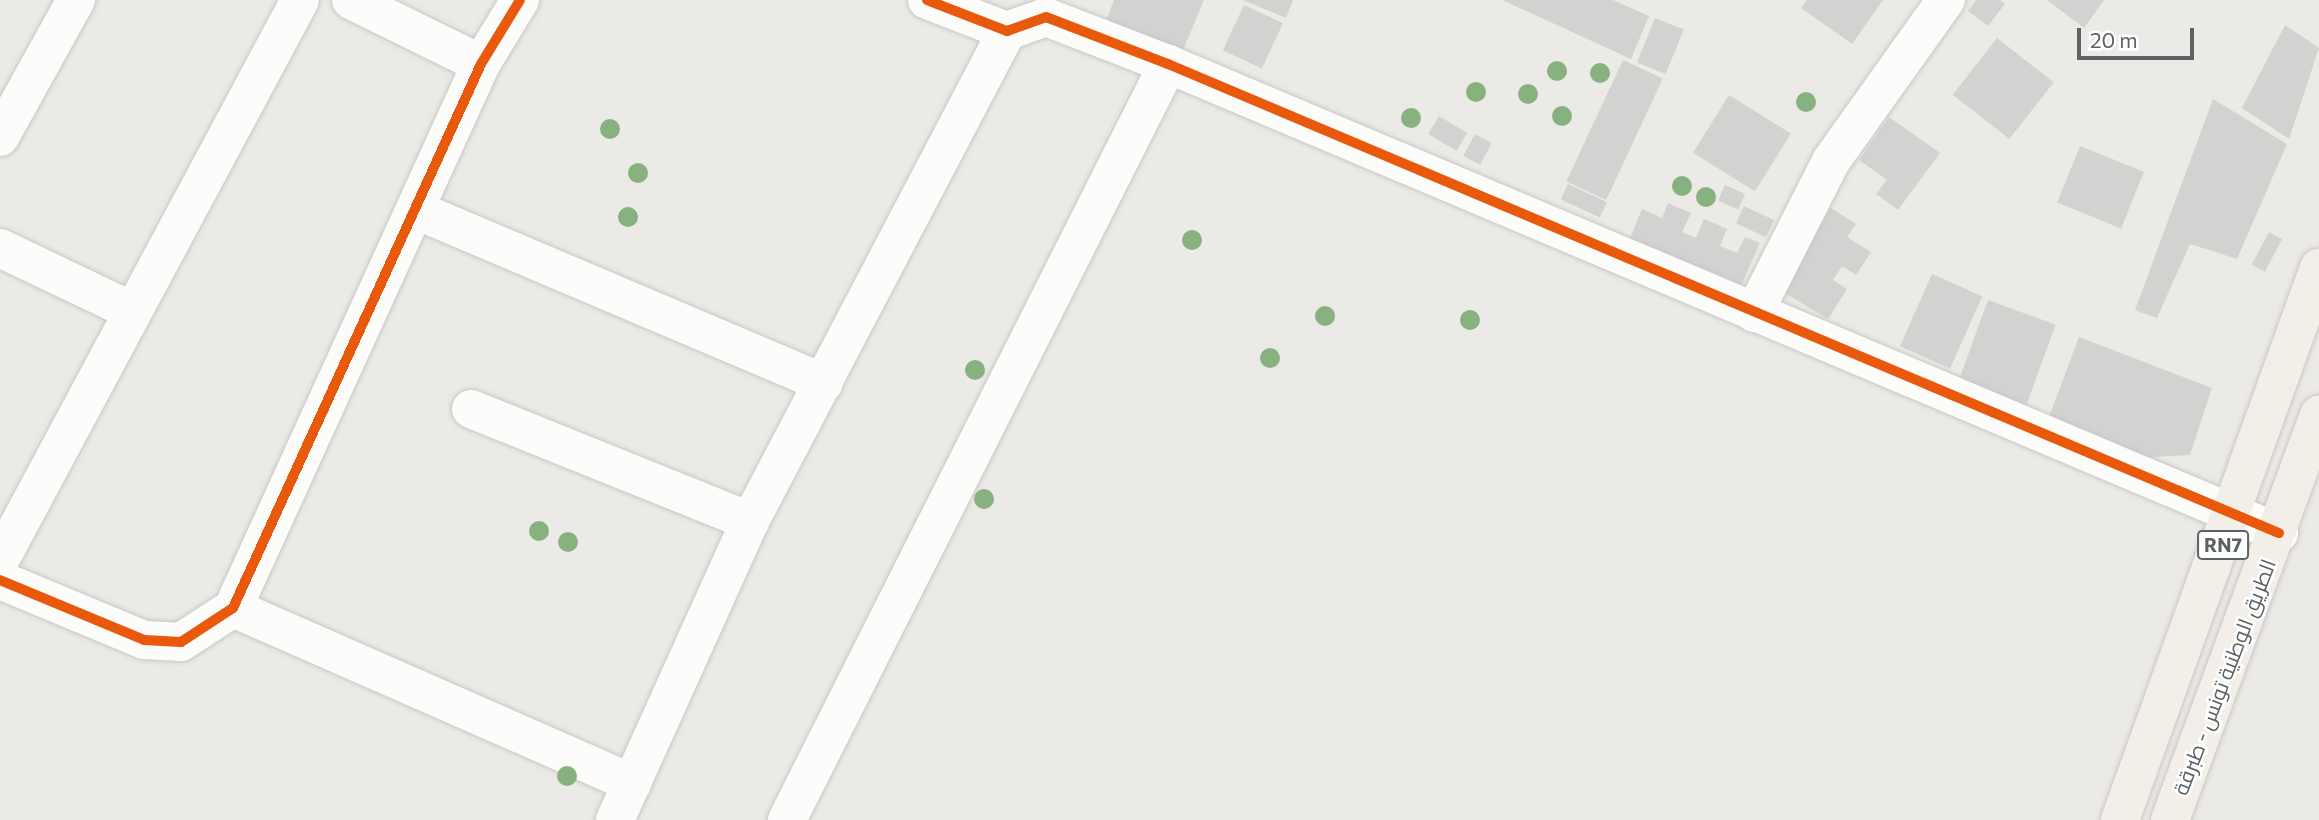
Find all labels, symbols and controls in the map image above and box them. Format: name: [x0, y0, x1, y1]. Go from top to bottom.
scale bar: [2081, 14, 2198, 58]
text: 20 m: [2090, 27, 2138, 52]
road number: RN7: [2197, 530, 2249, 560]
street label: الطريق الوطنية تونس - طبرقة: [2167, 555, 2281, 799]

